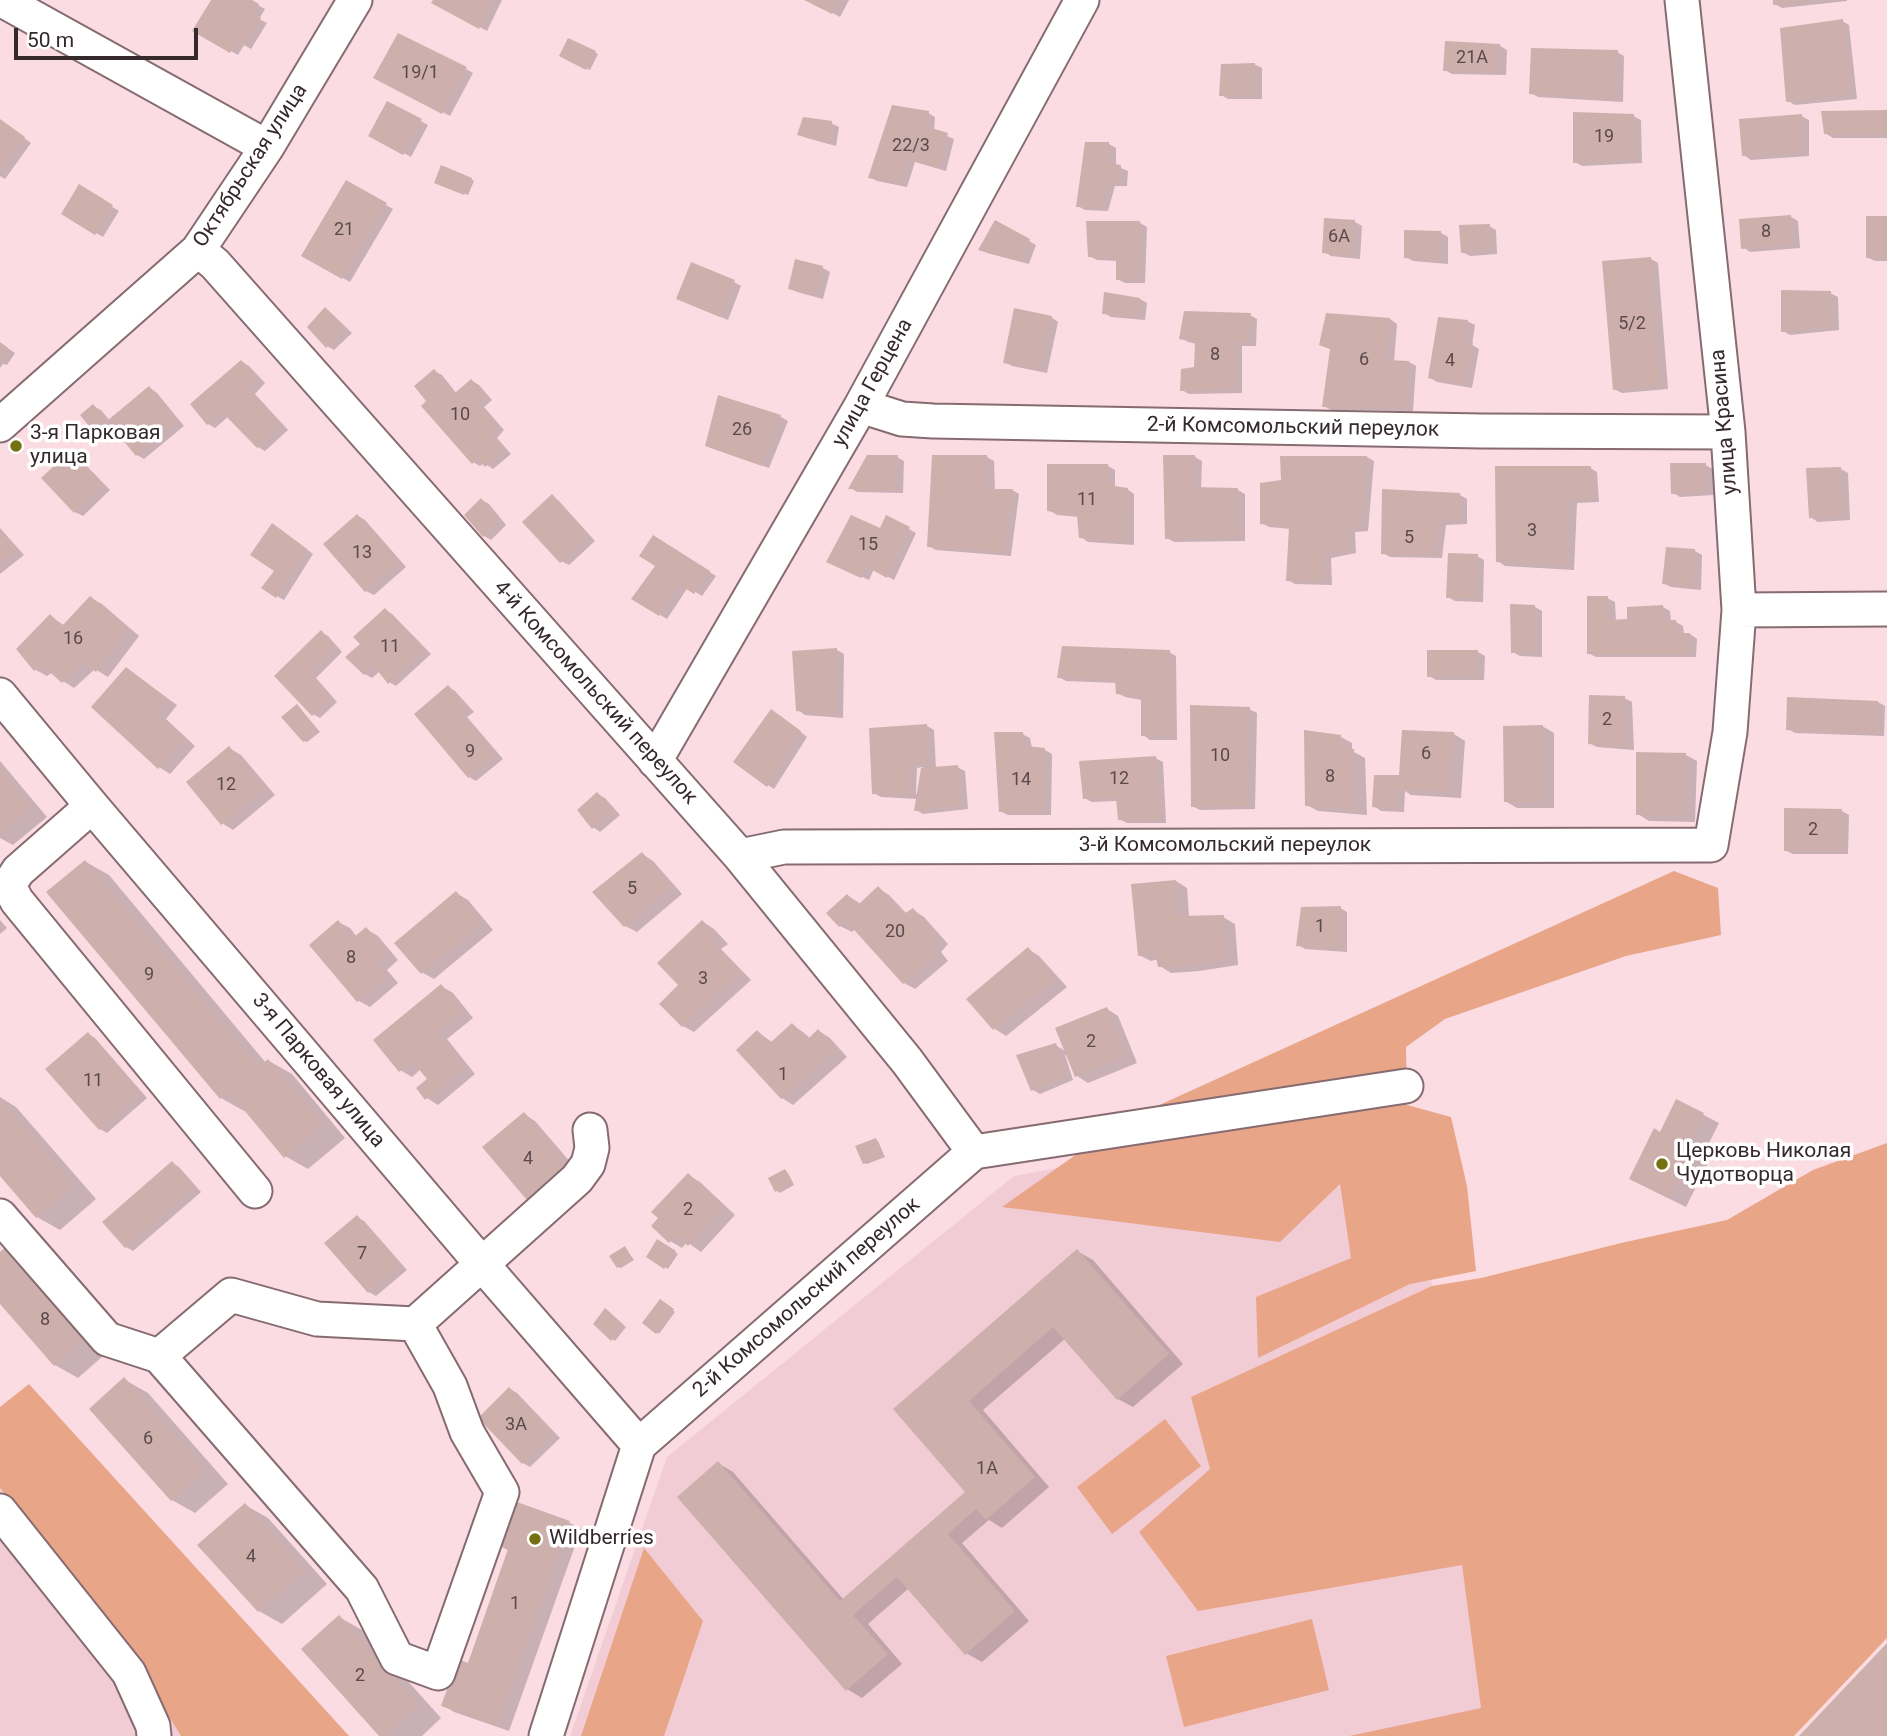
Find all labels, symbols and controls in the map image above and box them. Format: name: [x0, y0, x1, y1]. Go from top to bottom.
scale bar: [18, 14, 201, 58]
text: 50 m: [27, 28, 74, 52]
house number: 21А: [1456, 47, 1488, 69]
house number: 19/1: [401, 62, 439, 84]
street label: Октябрьская улица: [189, 79, 313, 253]
house number: 19: [1594, 126, 1614, 148]
house number: 22/3: [892, 135, 930, 157]
house number: 21: [334, 219, 354, 241]
house number: 8: [1761, 221, 1771, 243]
house number: 6А: [1328, 226, 1350, 248]
house number: 5/2: [1618, 313, 1646, 335]
street label: улица Герцена: [827, 315, 919, 451]
house number: 8: [1210, 344, 1220, 366]
street label: улица Красина: [1706, 348, 1744, 496]
house number: 6: [1359, 349, 1369, 371]
house number: 4: [1445, 350, 1455, 372]
house number: 10: [450, 404, 470, 426]
street label: 2-й Комсомольский переулок: [1147, 413, 1439, 443]
house number: 26: [732, 419, 752, 441]
place label: 3-я Парковая улица: [30, 421, 161, 471]
marker: 3-я Парковая улица: [8, 438, 24, 454]
house number: 11: [1077, 489, 1097, 511]
house number: 3: [1527, 520, 1537, 542]
house number: 5: [1404, 527, 1414, 549]
house number: 15: [858, 534, 878, 556]
house number: 13: [352, 542, 372, 564]
street label: 4-й Комсомольский переулок: [488, 576, 702, 810]
house number: 16: [63, 628, 83, 650]
house number: 11: [380, 636, 400, 658]
house number: 2: [1602, 709, 1612, 731]
house number: 9: [465, 741, 475, 763]
house number: 6: [1421, 743, 1431, 765]
house number: 10: [1210, 745, 1230, 767]
house number: 8: [1325, 766, 1335, 788]
house number: 12: [1109, 768, 1129, 790]
house number: 14: [1011, 769, 1031, 791]
house number: 12: [216, 774, 236, 796]
house number: 2: [1808, 819, 1818, 841]
street label: 3-й Комсомольский переулок: [1079, 833, 1371, 859]
house number: 5: [627, 878, 637, 900]
house number: 1: [1315, 916, 1325, 938]
house number: 20: [885, 921, 905, 943]
house number: 8: [346, 947, 356, 969]
house number: 9: [144, 964, 154, 986]
house number: 3: [698, 968, 708, 990]
street label: 3-я Парковая улица: [246, 989, 390, 1153]
house number: 2: [1086, 1031, 1096, 1053]
house number: 1: [778, 1064, 788, 1086]
house number: 11: [83, 1070, 103, 1092]
place label: Церковь Николая Чудотворца: [1676, 1139, 1851, 1189]
house number: 4: [523, 1148, 533, 1170]
marker: Церковь Николая Чудотворца: [1654, 1156, 1670, 1172]
street label: 2-й Комсомольский переулок: [688, 1193, 926, 1403]
house number: 2: [683, 1199, 693, 1221]
house number: 7: [357, 1243, 367, 1265]
house number: 8: [40, 1309, 50, 1331]
house number: 3А: [505, 1414, 527, 1436]
house number: 6: [143, 1428, 153, 1450]
house number: 1А: [976, 1458, 998, 1480]
place label: Wildberries: [549, 1526, 654, 1552]
marker: Wildberries: [527, 1531, 543, 1547]
house number: 4: [246, 1546, 256, 1568]
house number: 1: [510, 1593, 520, 1615]
house number: 2: [355, 1665, 365, 1687]

